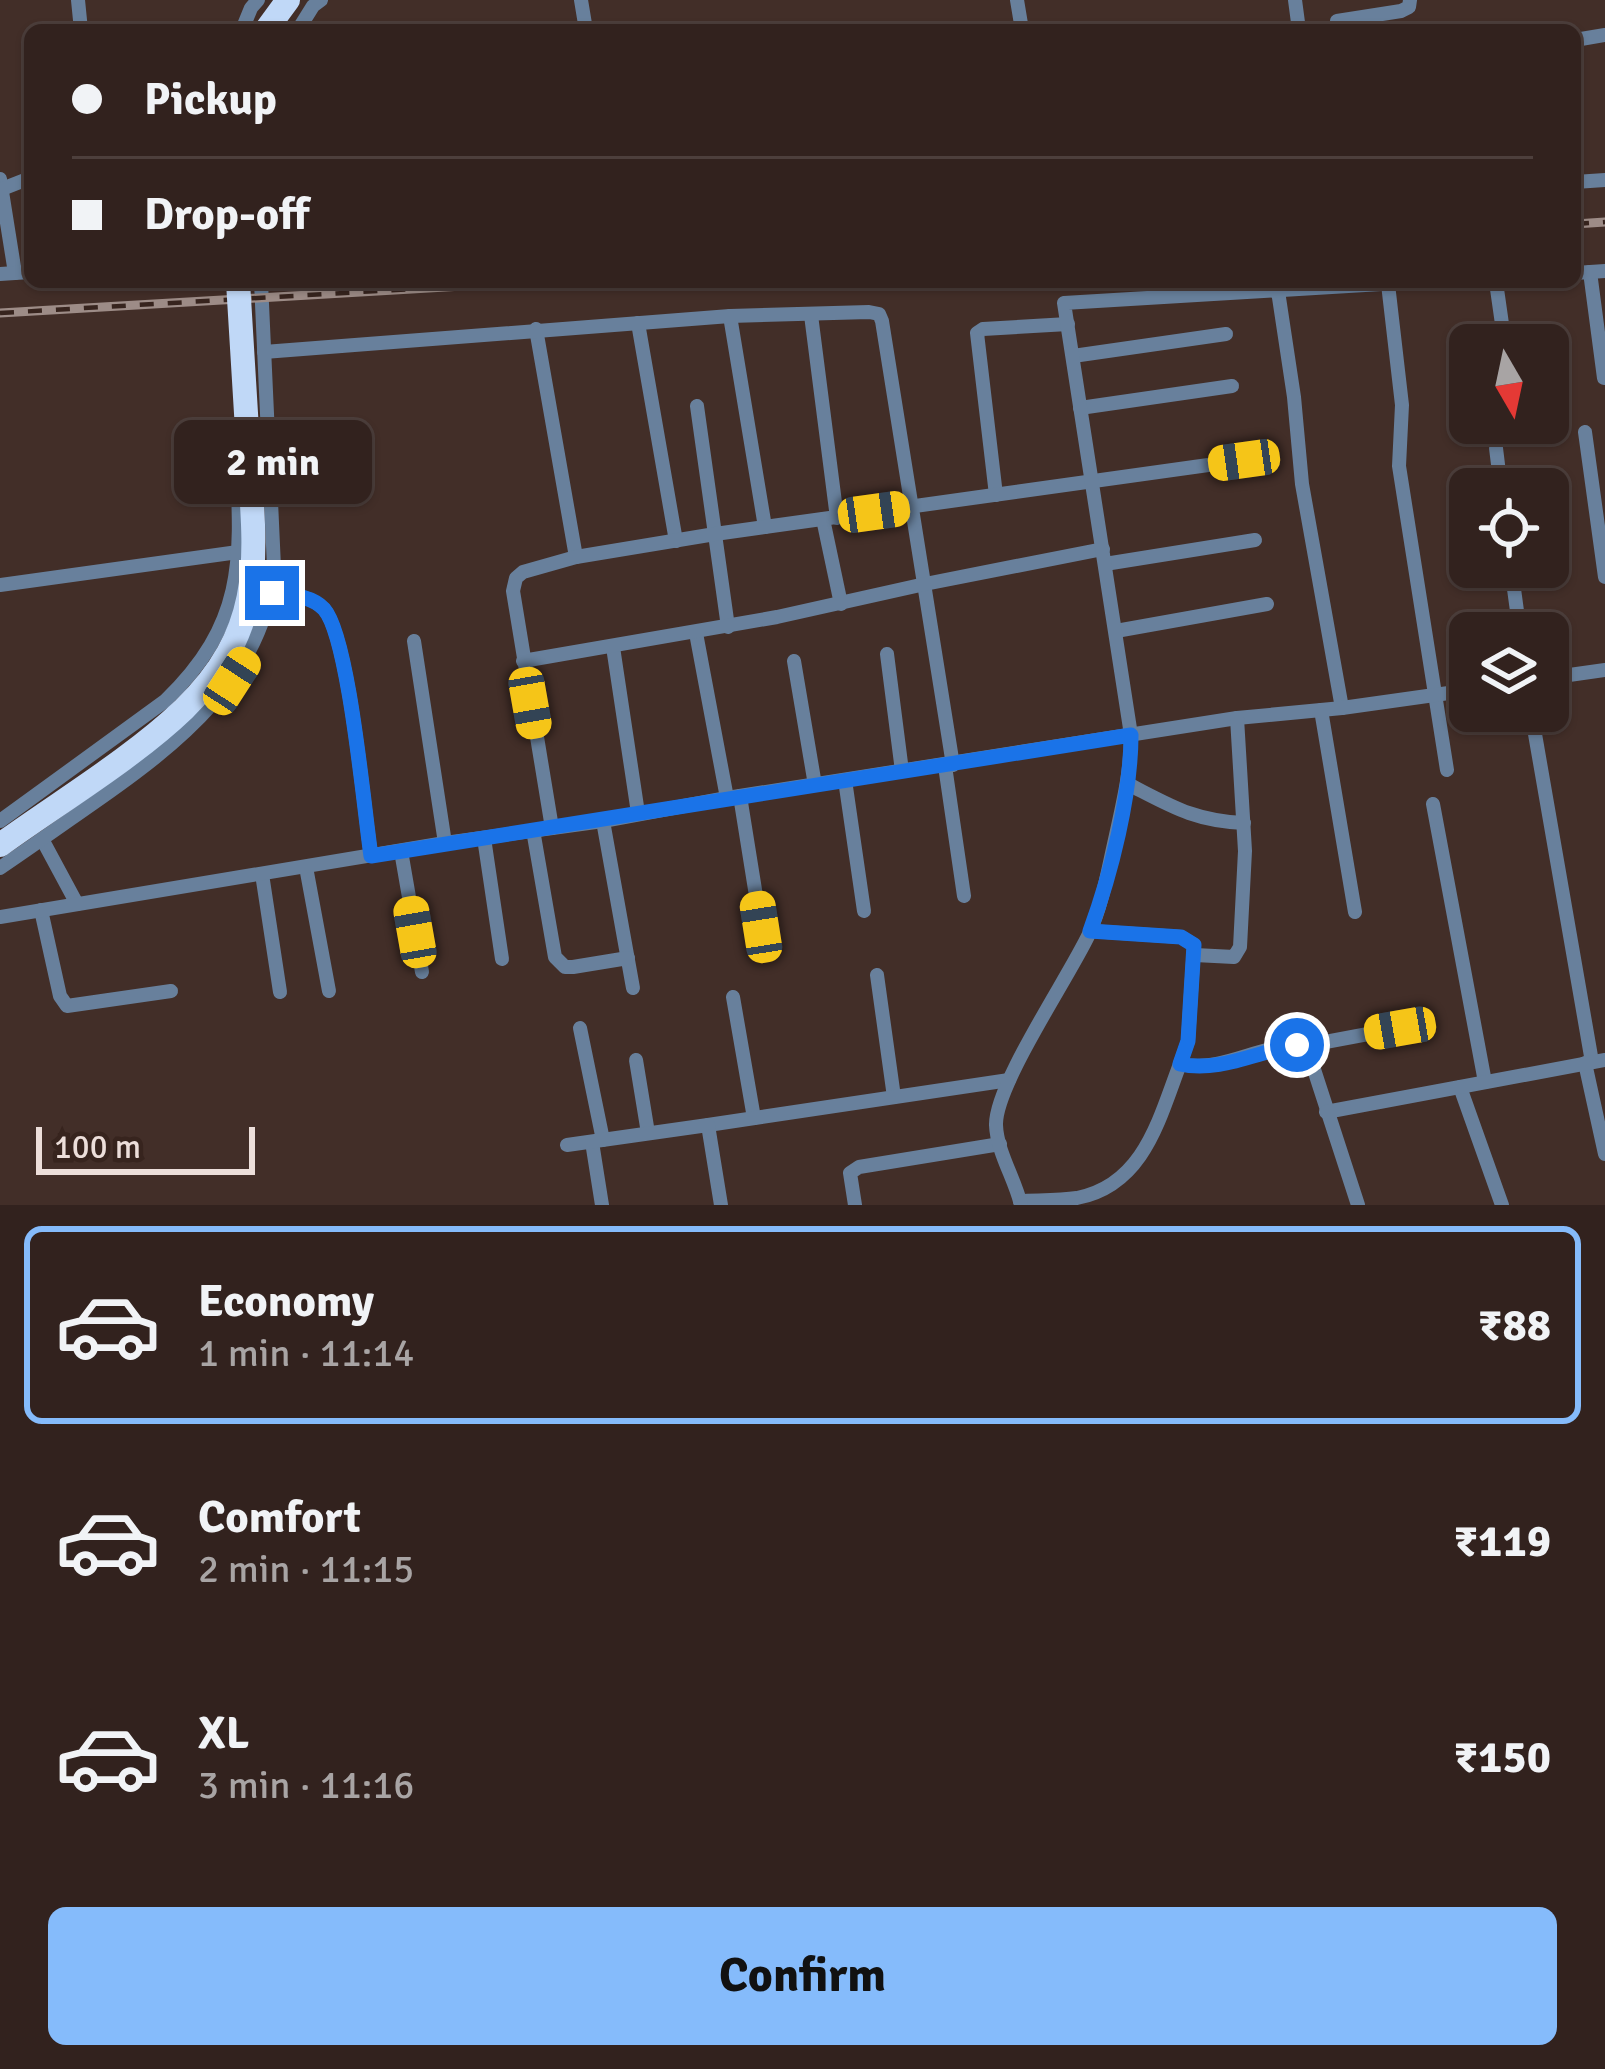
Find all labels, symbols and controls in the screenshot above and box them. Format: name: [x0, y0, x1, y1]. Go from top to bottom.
text: Pickup: [144, 72, 277, 127]
text: Drop-off: [144, 187, 309, 242]
north arrow: [1449, 324, 1569, 444]
map controls: [1449, 324, 1569, 732]
callout: 2 min: [173, 419, 371, 503]
car: [1206, 437, 1282, 483]
text: 2 min: [226, 438, 320, 486]
button: locate: [1449, 468, 1569, 588]
car: [836, 489, 912, 535]
route end: [245, 566, 299, 620]
button: layers: [1449, 612, 1569, 732]
car: [197, 641, 267, 721]
car: [506, 664, 554, 742]
car: [738, 889, 784, 965]
car: [391, 893, 439, 971]
car: [1361, 1004, 1439, 1052]
route start: [1270, 1018, 1324, 1072]
scale bar: [36, 1121, 255, 1174]
text: 100 m: [54, 1127, 141, 1168]
icon: car: [54, 1271, 162, 1379]
text: Economy: [198, 1274, 374, 1329]
text: ₹88: [1478, 1298, 1551, 1353]
text: 1 min · 11:14: [198, 1329, 414, 1377]
icon: car: [54, 1487, 162, 1595]
text: Comfort: [198, 1490, 361, 1545]
text: ₹119: [1454, 1514, 1551, 1569]
text: 2 min · 11:15: [198, 1545, 414, 1593]
icon: car: [54, 1703, 162, 1811]
text: XL: [198, 1706, 249, 1761]
text: ₹150: [1454, 1730, 1551, 1785]
text: 3 min · 11:16: [198, 1761, 414, 1809]
button: Confirm: [48, 1907, 1557, 2045]

